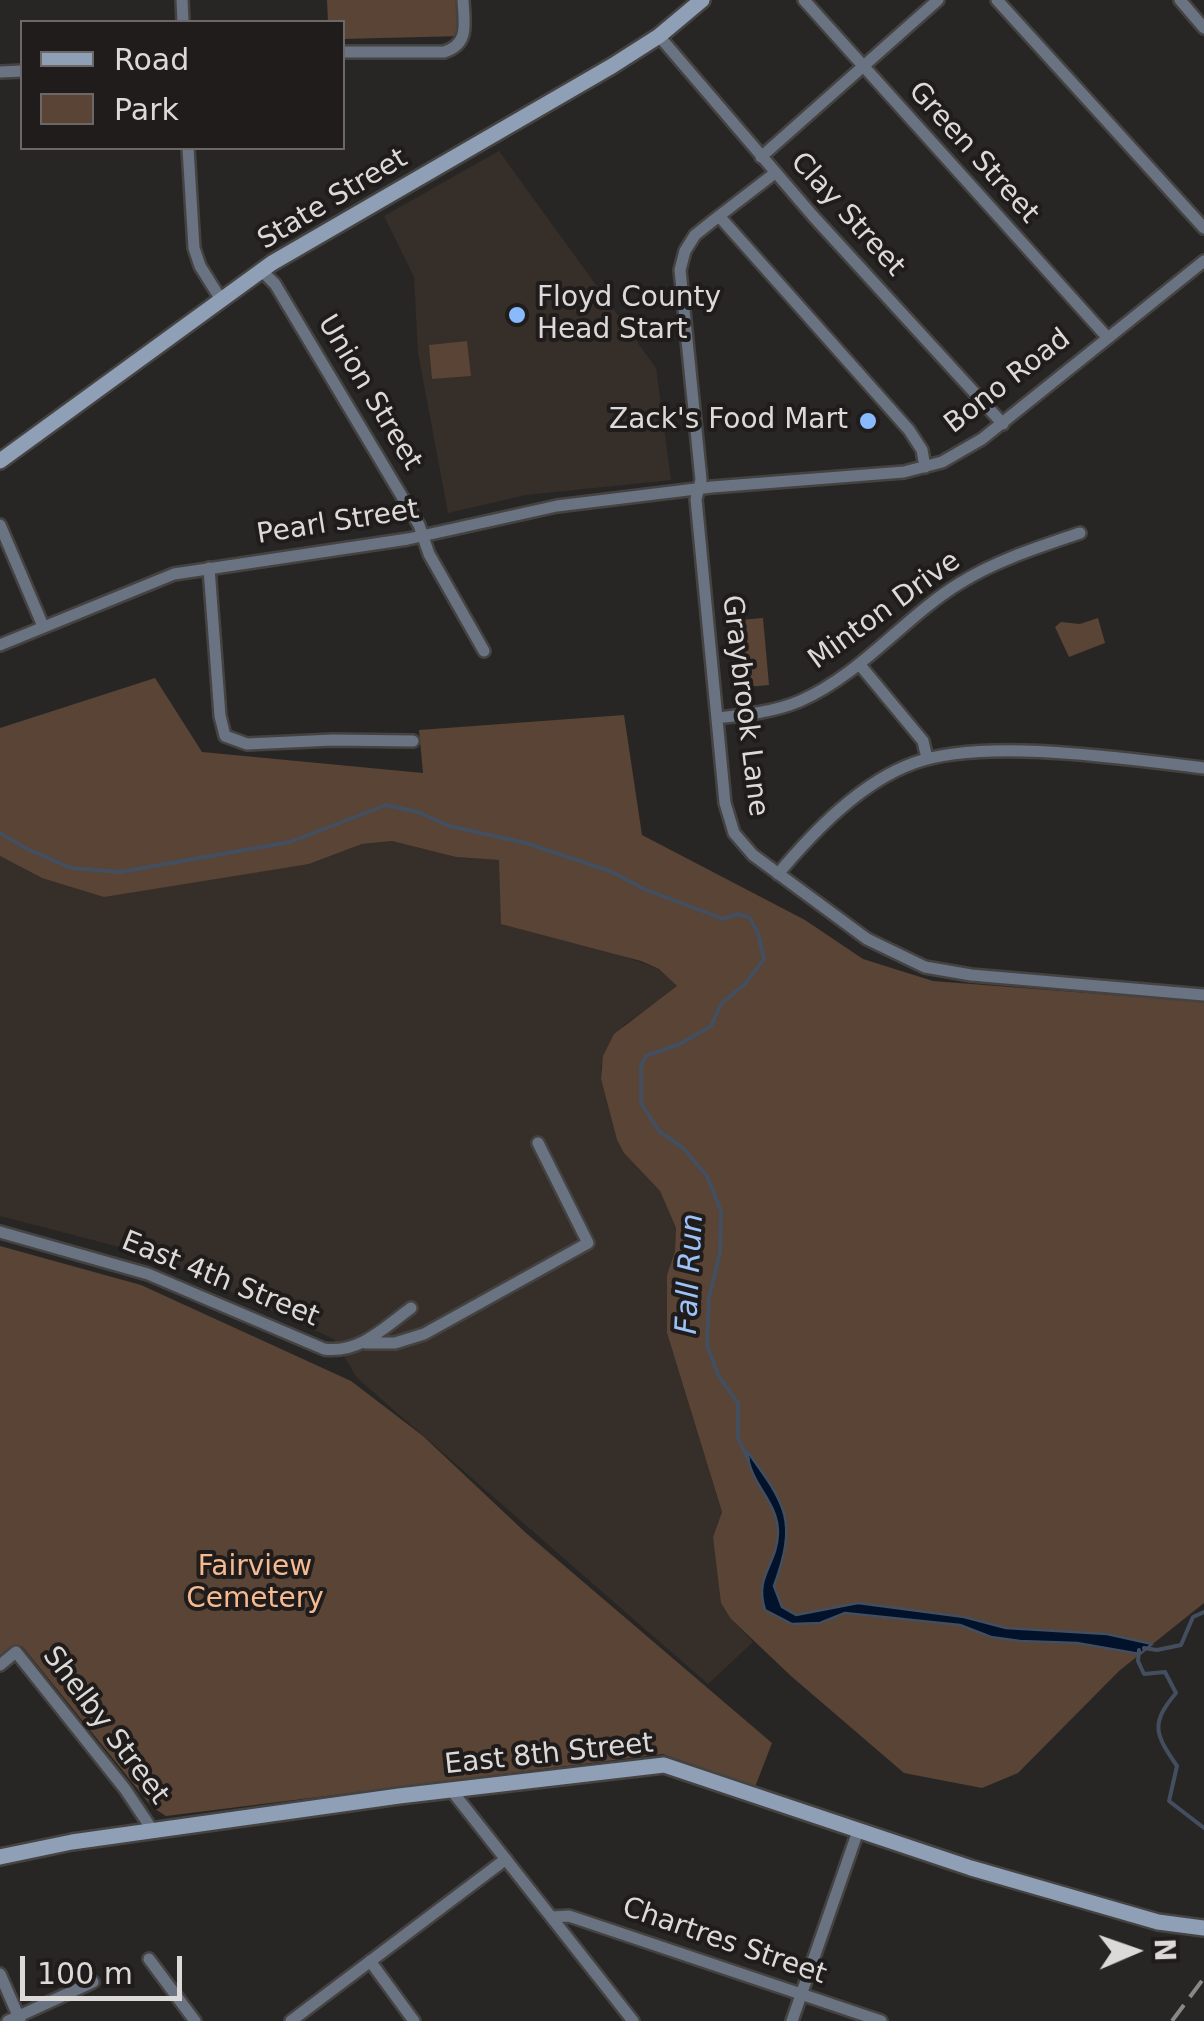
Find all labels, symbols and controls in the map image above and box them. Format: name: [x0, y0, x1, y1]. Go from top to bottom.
legend: [20, 20, 345, 150]
text: Road: [114, 42, 189, 77]
street label: Green Street: [901, 75, 1045, 231]
text: Park: [114, 92, 179, 127]
street label: State Street: [252, 142, 414, 258]
street label: Clay Street: [783, 146, 911, 284]
place label: Floyd County Head Start: [537, 282, 721, 348]
marker: Floyd County Head Start: [506, 304, 528, 326]
street label: Union Street: [310, 309, 428, 477]
street label: Bono Road: [938, 322, 1078, 442]
place label: Zack's Food Mart: [609, 404, 848, 438]
marker: Zack's Food Mart: [857, 410, 879, 432]
street label: Pearl Street: [255, 494, 421, 552]
street label: Minton Drive: [803, 545, 967, 677]
street label: Graybrook Lane: [714, 593, 774, 819]
water label: Fall Run: [670, 1213, 712, 1335]
street label: East 4th Street: [116, 1225, 324, 1335]
park label: Fairview Cemetery: [186, 1551, 324, 1617]
street label: Shelby Street: [35, 1640, 175, 1812]
street label: East 8th Street: [443, 1727, 655, 1783]
street label: Chartres Street: [618, 1891, 830, 1993]
north arrow: [1084, 1901, 1184, 2001]
scale bar: [25, 1936, 188, 1998]
text: N: [1148, 1938, 1181, 1962]
text: 100 m: [37, 1956, 133, 1991]

